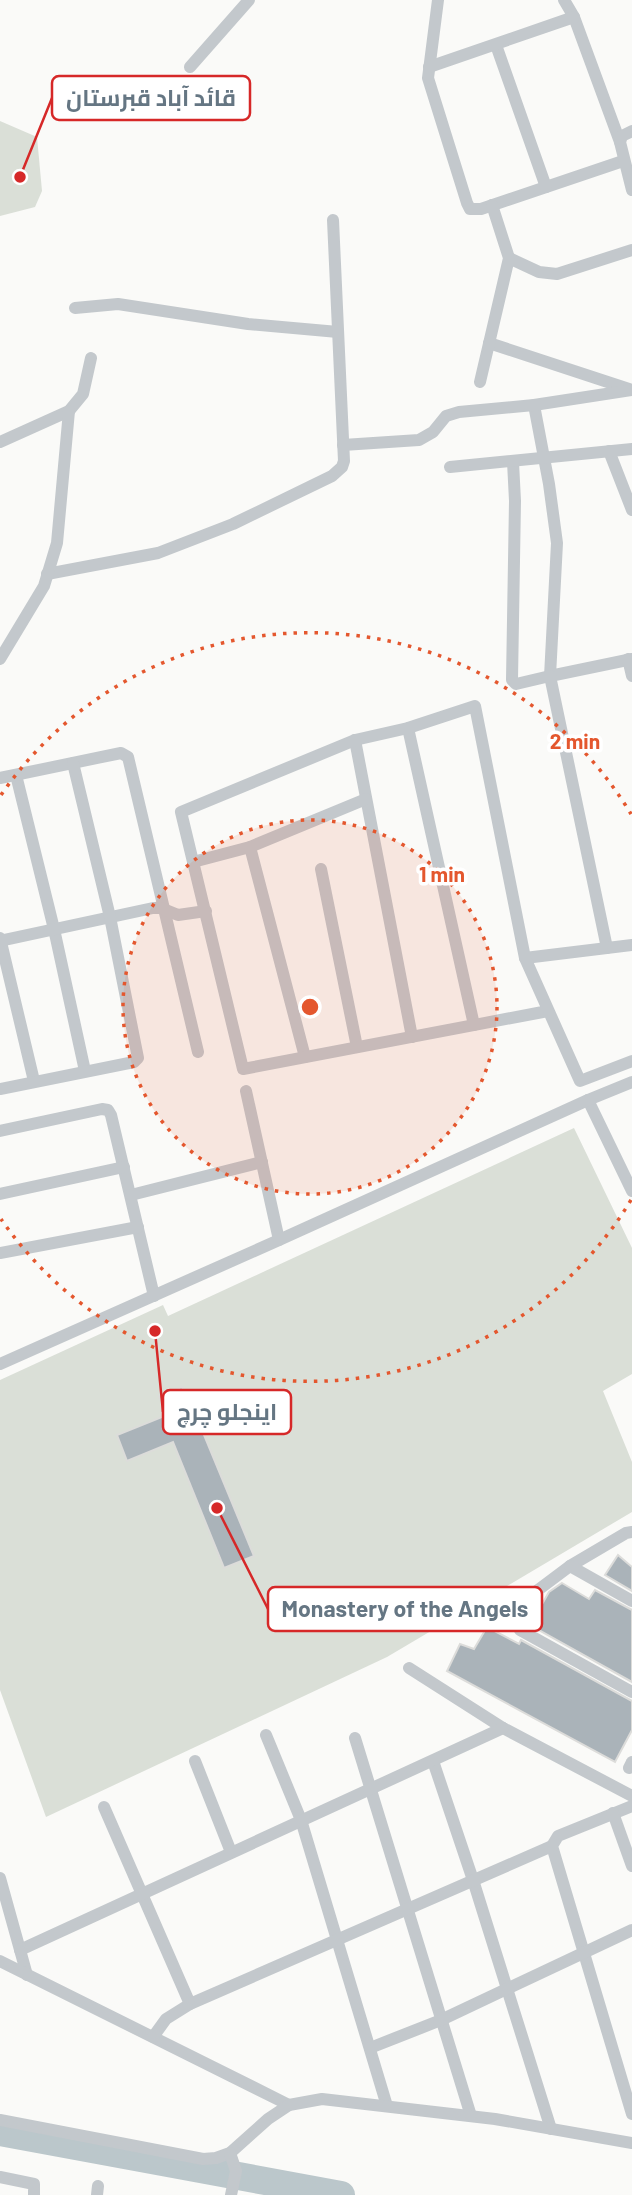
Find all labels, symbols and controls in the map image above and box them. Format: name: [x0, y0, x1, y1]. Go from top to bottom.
callout: قائد آباد قبرستان: [52, 76, 250, 120]
text: قائد آباد قبرستان: [66, 83, 236, 112]
text: 2 min: [550, 728, 600, 753]
text: 1 min: [419, 861, 465, 886]
centre of rings: [298, 995, 322, 1019]
callout: اینجلو چرچ: [163, 1390, 291, 1434]
text: اینجلو چرچ: [177, 1397, 277, 1428]
callout: Monastery of the Angels: [268, 1587, 542, 1631]
text: Monastery of the Angels: [282, 1594, 528, 1622]

